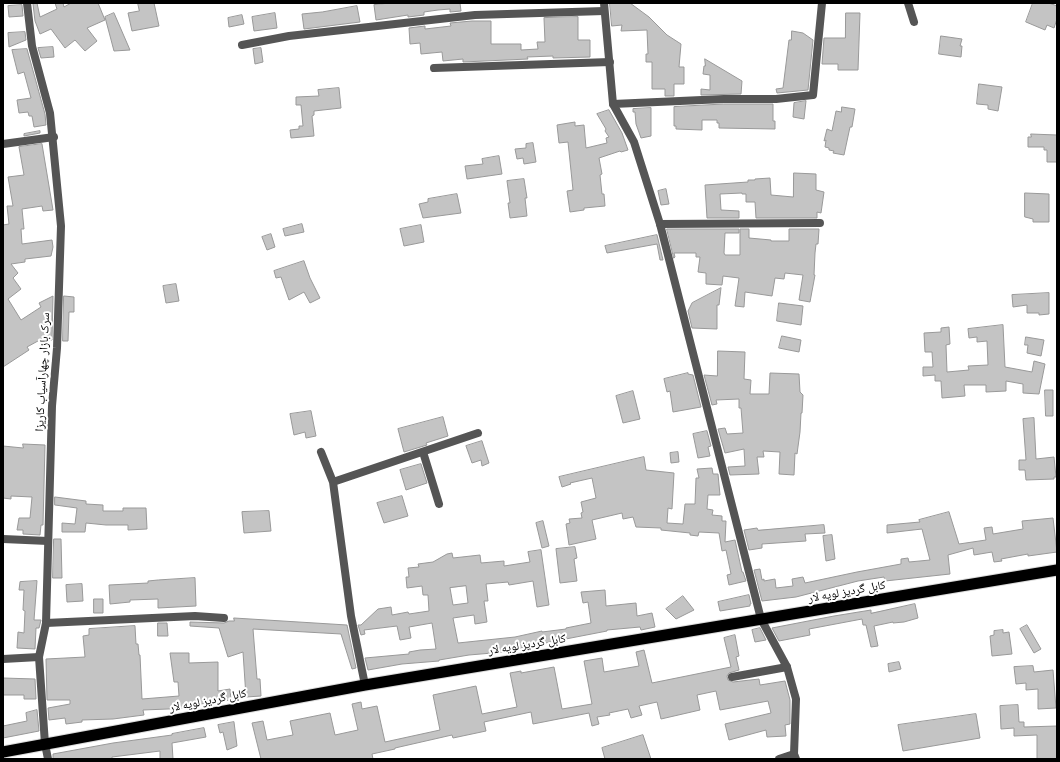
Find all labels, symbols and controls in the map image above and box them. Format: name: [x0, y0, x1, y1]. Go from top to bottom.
street label: سرک بازار چهارآسیاب کاریزا: [33, 312, 53, 432]
street label: کابل گردیز لویه لار: [807, 578, 887, 606]
street label: کابل گردیز لویه لار: [487, 632, 567, 658]
street label: کابل گردیز لویه لار: [168, 686, 248, 716]

